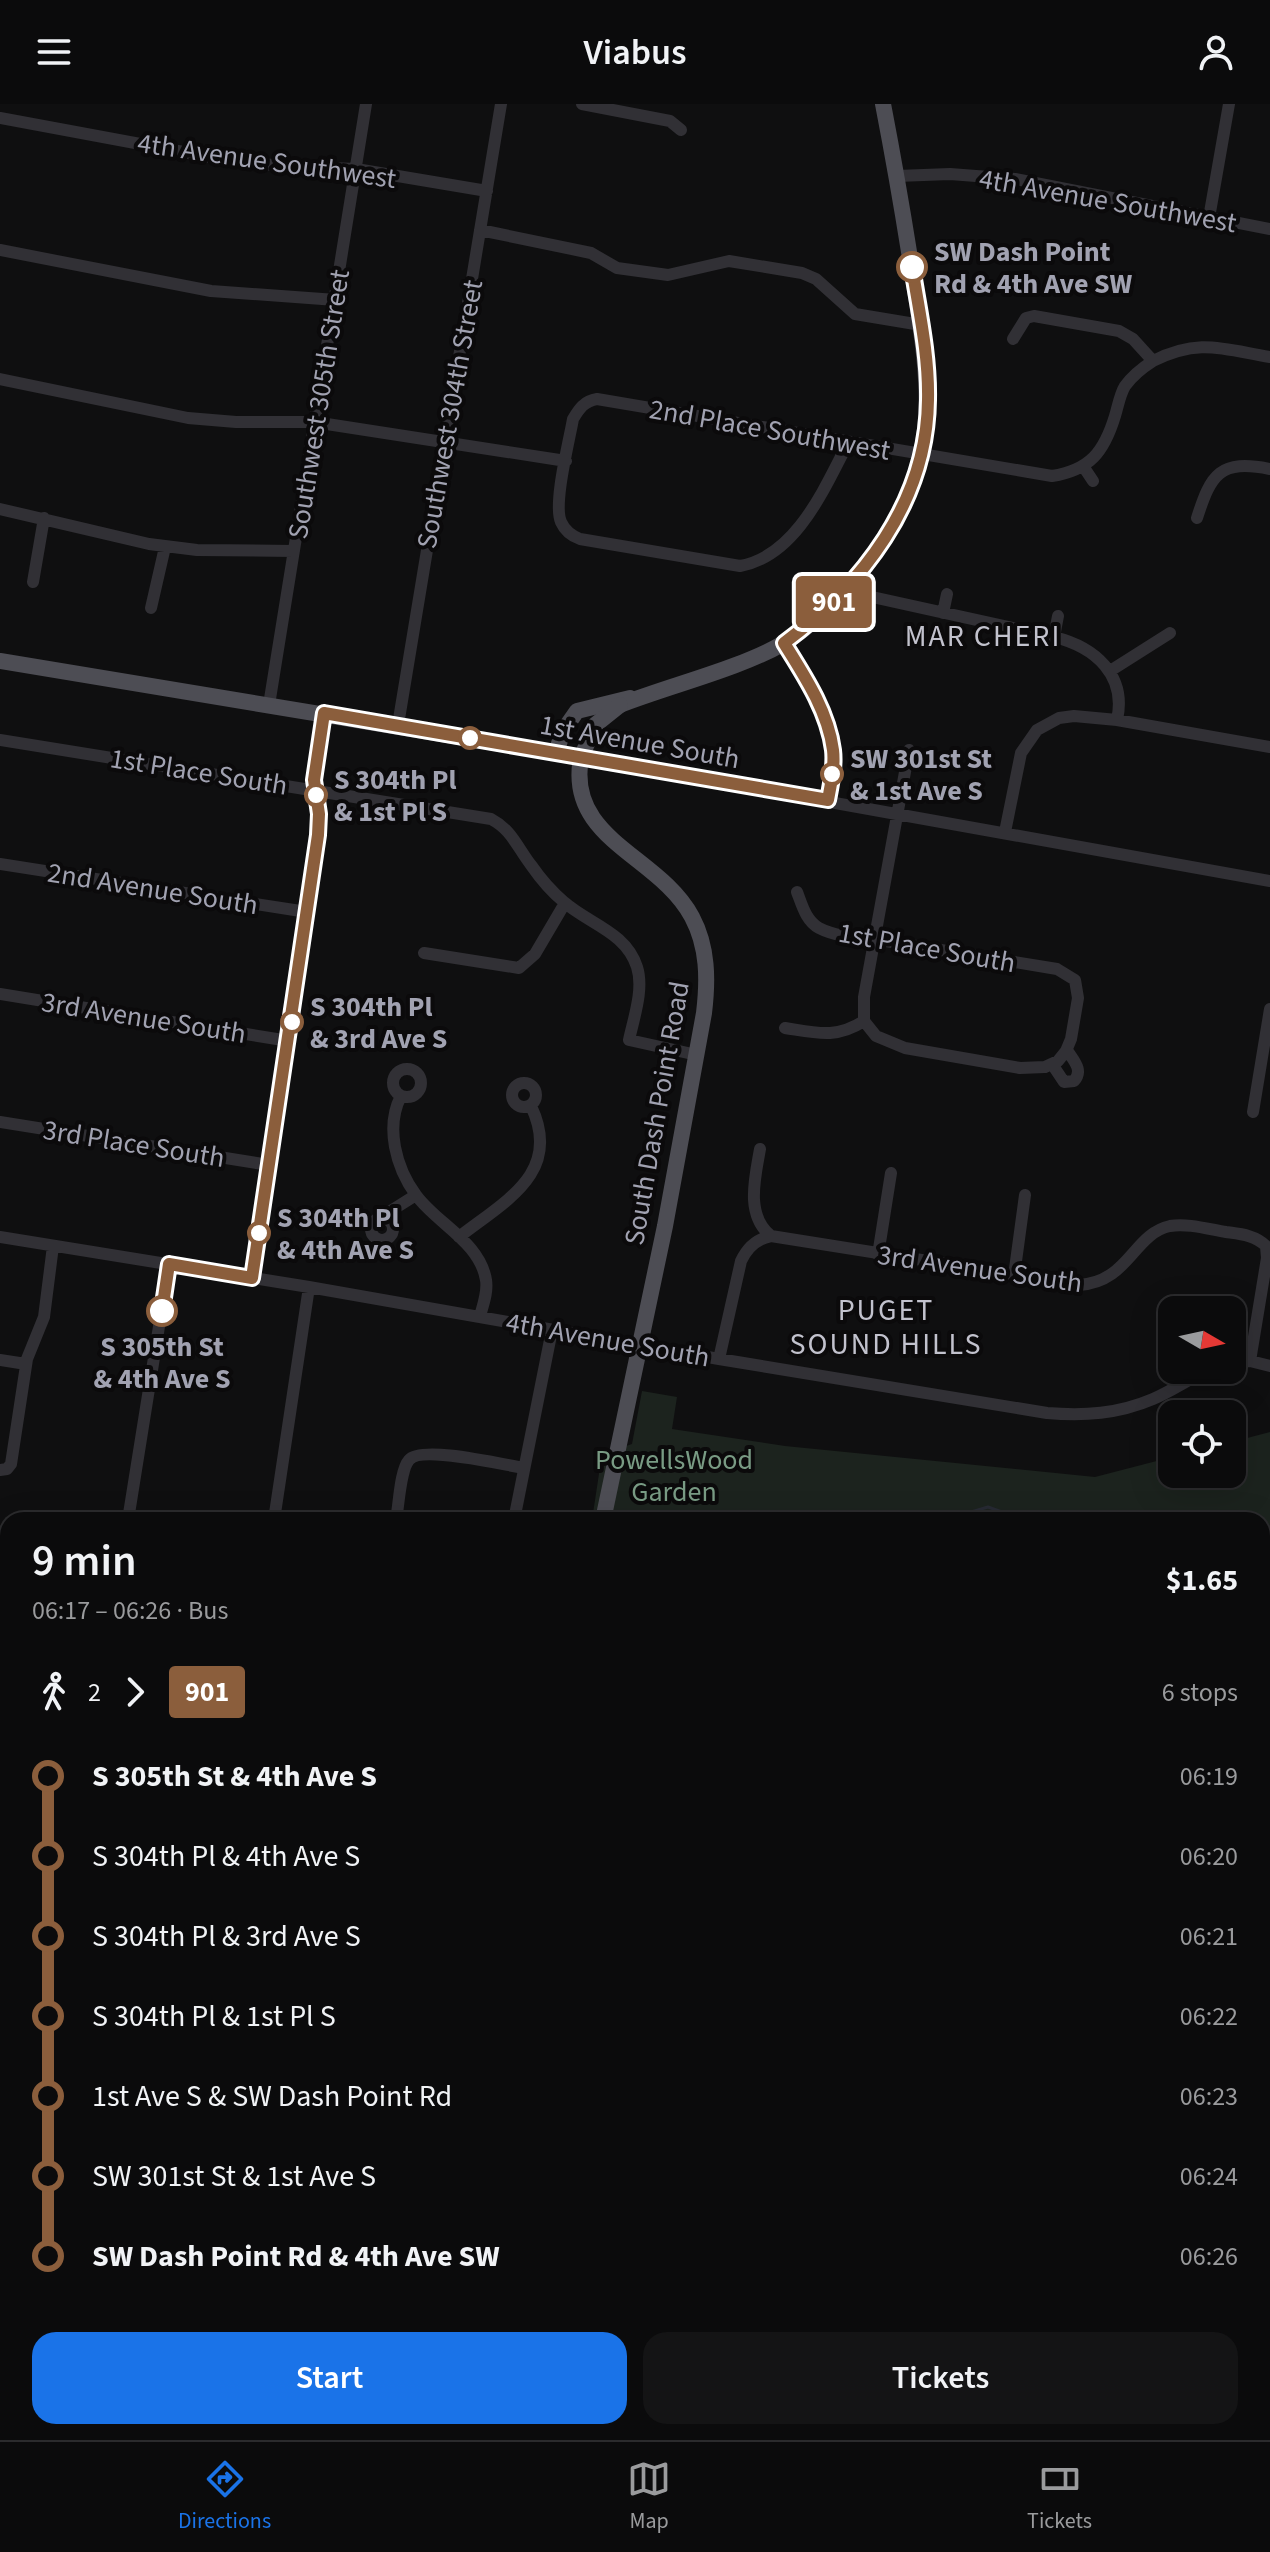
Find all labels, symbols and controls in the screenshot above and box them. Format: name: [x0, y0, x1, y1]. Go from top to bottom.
text: Viabus: [583, 27, 687, 78]
icon: menu: [32, 30, 76, 74]
icon: person: [1194, 30, 1238, 74]
street label: 4th Avenue Southwest: [135, 123, 399, 199]
street label: 4th Avenue Southwest: [976, 159, 1240, 243]
place label: SW Dash Point Rd & 4th Ave SW: [934, 232, 1133, 304]
marker: SW Dash Point Rd & 4th Ave SW: [897, 252, 927, 282]
street label: Southwest 305th Street: [278, 266, 360, 542]
street label: Southwest 304th Street: [407, 276, 493, 552]
street label: 2nd Place Southwest: [646, 389, 894, 471]
line badge: 901: [788, 576, 880, 628]
text: 901: [812, 582, 856, 622]
district label: MAR CHERI: [905, 615, 1061, 658]
street label: 1st Avenue South: [537, 705, 743, 779]
unlabelled marker: [459, 727, 481, 749]
street label: 1st Place South: [107, 738, 290, 806]
place label: SW 301st St & 1st Ave S: [850, 739, 992, 811]
place label: S 304th Pl & 1st Pl S: [334, 760, 457, 832]
marker: SW 301st St & 1st Ave S: [821, 763, 843, 785]
marker: S 304th Pl & 1st Pl S: [305, 784, 327, 806]
street label: 2nd Avenue South: [45, 853, 261, 925]
street label: 1st Place South: [835, 913, 1018, 983]
street label: South Dash Point Road: [614, 978, 700, 1248]
street label: 3rd Avenue South: [39, 982, 249, 1054]
place label: S 304th Pl & 3rd Ave S: [310, 987, 447, 1059]
marker: S 304th Pl & 3rd Ave S: [281, 1011, 303, 1033]
street label: 3rd Place South: [40, 1110, 228, 1178]
place label: S 304th Pl & 4th Ave S: [277, 1198, 414, 1270]
marker: S 304th Pl & 4th Ave S: [248, 1222, 270, 1244]
street label: 3rd Avenue South: [875, 1235, 1085, 1303]
district label: PUGET SOUND HILLS: [789, 1289, 983, 1366]
marker: S 305th St & 4th Ave S: [147, 1296, 177, 1326]
north arrow: [1158, 1296, 1246, 1384]
map controls: [1158, 1296, 1246, 1488]
street label: 4th Avenue South: [503, 1302, 713, 1378]
place label: S 305th St & 4th Ave S: [93, 1327, 231, 1399]
button: locate: [1158, 1400, 1246, 1488]
park label: PowellsWood Garden: [595, 1440, 753, 1512]
text: 9 min: [32, 1530, 137, 1593]
text: $1.65: [1166, 1559, 1238, 1602]
text: 06:17 – 06:26 · Bus: [32, 1592, 228, 1629]
icon: walk: [32, 1670, 76, 1714]
icon: forward: [113, 1670, 157, 1714]
text: 901: [185, 1672, 229, 1712]
text: 2: [88, 1674, 101, 1711]
text: 6 stops: [1162, 1674, 1238, 1711]
text: S 305th St & 4th Ave S: [92, 1755, 377, 1798]
text: 06:19: [1180, 1758, 1238, 1795]
text: S 304th Pl & 4th Ave S: [92, 1835, 360, 1878]
text: 06:20: [1180, 1838, 1238, 1875]
text: S 304th Pl & 3rd Ave S: [92, 1915, 361, 1958]
text: 06:21: [1180, 1918, 1238, 1955]
text: S 304th Pl & 1st Pl S: [92, 1995, 336, 2038]
text: 06:22: [1180, 1998, 1238, 2035]
text: 1st Ave S & SW Dash Point Rd: [92, 2075, 452, 2118]
text: 06:23: [1180, 2078, 1238, 2115]
text: SW 301st St & 1st Ave S: [92, 2155, 376, 2198]
text: 06:24: [1180, 2158, 1238, 2195]
text: SW Dash Point Rd & 4th Ave SW: [92, 2235, 500, 2278]
text: 06:26: [1180, 2238, 1238, 2275]
button: Start: [32, 2332, 627, 2424]
button: Tickets: [643, 2332, 1238, 2424]
tab: Directions: [178, 2457, 271, 2537]
tab: Map: [627, 2457, 671, 2537]
tab: Tickets: [1027, 2457, 1092, 2537]

